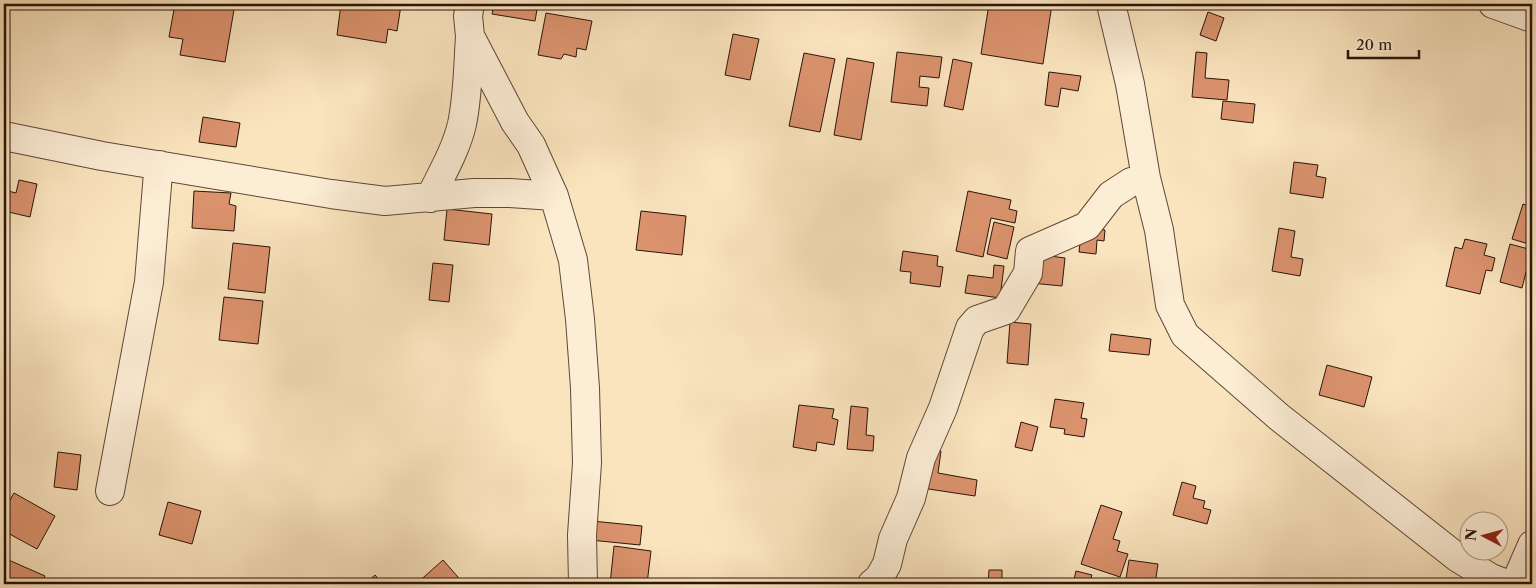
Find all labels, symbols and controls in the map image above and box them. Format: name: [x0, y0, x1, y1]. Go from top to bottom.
scale bar: [1348, 28, 1420, 60]
text: 20 m: [1356, 35, 1392, 54]
north arrow: [1458, 510, 1508, 560]
text: N: [1461, 528, 1481, 542]

